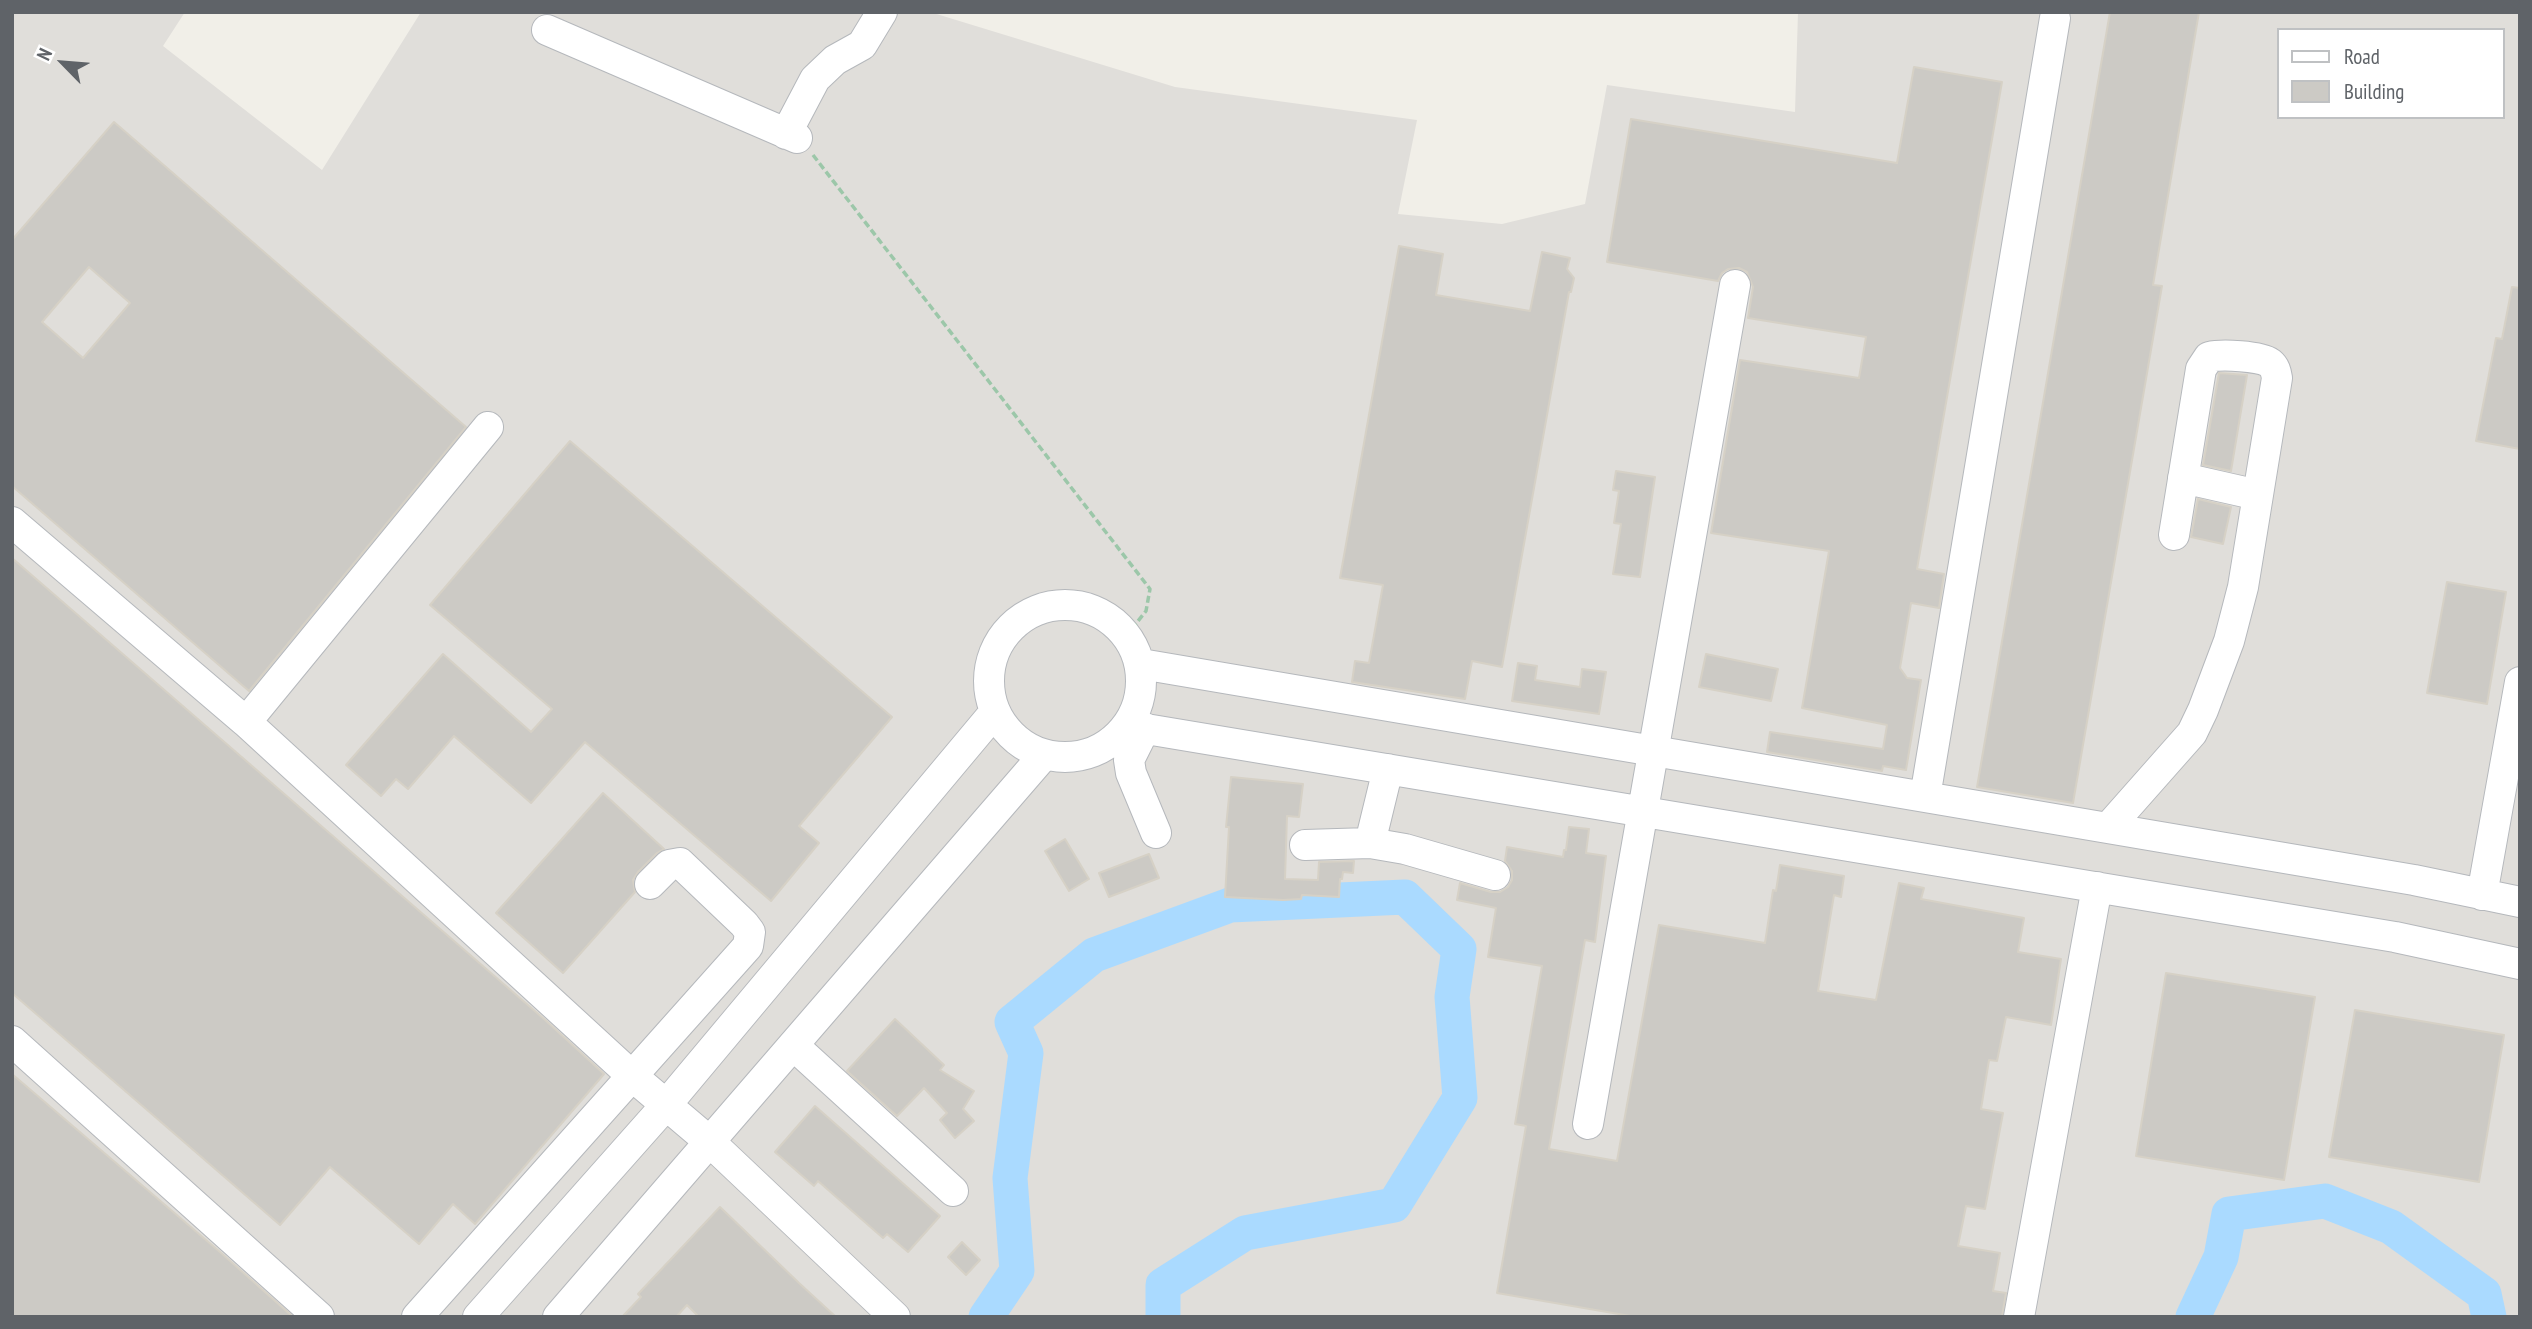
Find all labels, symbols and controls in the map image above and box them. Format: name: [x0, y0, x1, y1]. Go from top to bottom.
north arrow: [28, 28, 98, 98]
legend: [2276, 28, 2504, 119]
text: Road: [2344, 43, 2380, 70]
text: N: [31, 44, 57, 64]
text: Building: [2344, 78, 2404, 105]

